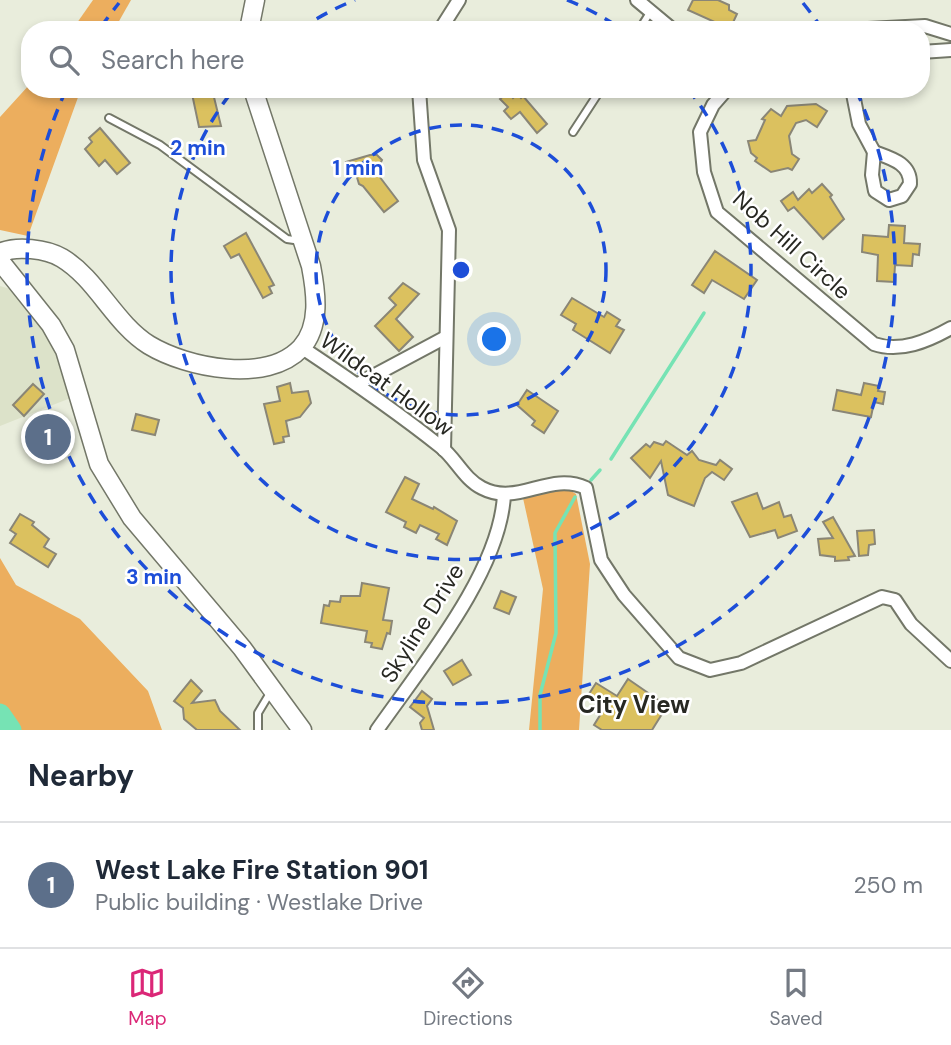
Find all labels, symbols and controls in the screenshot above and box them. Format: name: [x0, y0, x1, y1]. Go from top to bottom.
search box: [21, 21, 930, 98]
icon: search: [45, 41, 83, 79]
text: Search here: [101, 43, 244, 77]
text: 2 min: [170, 134, 226, 162]
text: 1 min: [332, 154, 384, 182]
street label: Nob Hill Circle: [727, 184, 857, 306]
centre of rings: [449, 258, 473, 282]
your location: [477, 322, 511, 356]
street label: Wildcat Hollow: [314, 325, 460, 443]
pin: 1: [25, 411, 71, 463]
street label: Skyline Drive: [373, 558, 471, 688]
text: 3 min: [126, 563, 182, 591]
district label: City View: [578, 689, 690, 720]
text: Nearby: [28, 756, 134, 795]
text: West Lake Fire Station 901: [95, 853, 428, 887]
text: 1: [47, 870, 55, 900]
text: 250 m: [853, 870, 923, 900]
text: Public building · Westlake Drive: [95, 887, 423, 917]
tab: Map: [128, 964, 167, 1031]
tab: Directions: [423, 964, 513, 1031]
tab: Saved: [769, 964, 823, 1031]

